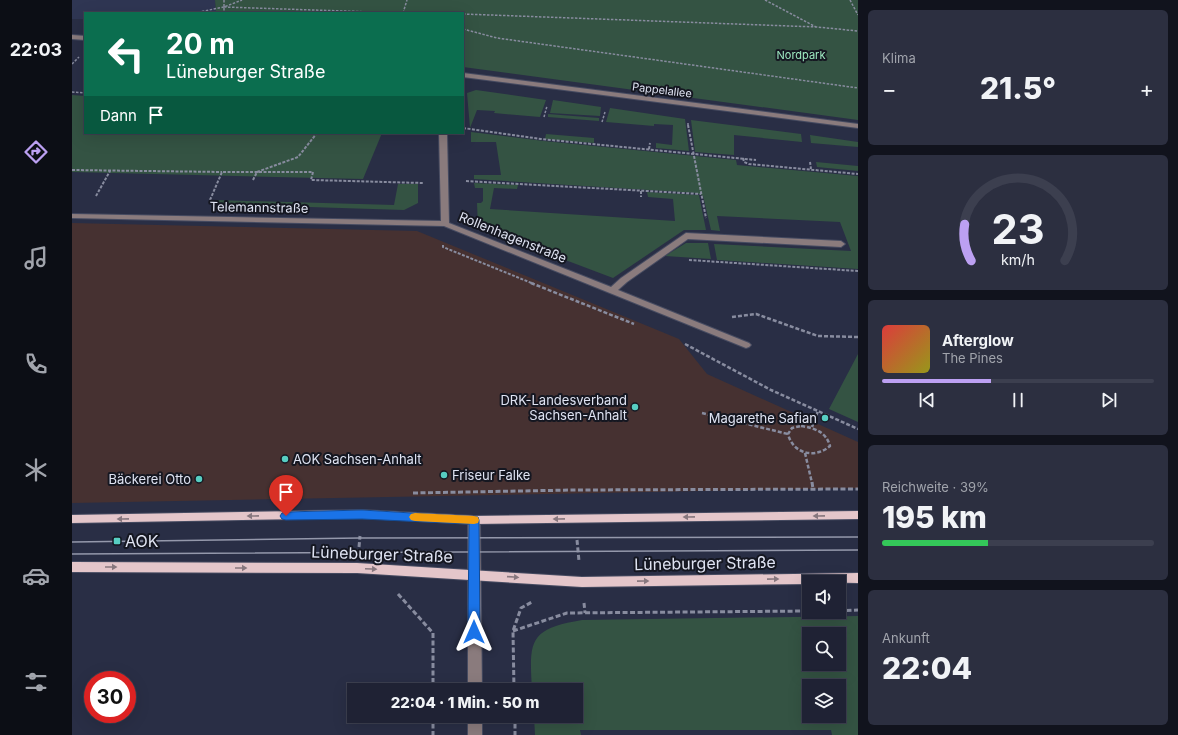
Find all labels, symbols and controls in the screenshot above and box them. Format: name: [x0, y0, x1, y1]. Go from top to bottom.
text: 20 m: [166, 27, 235, 61]
icon: left: [100, 28, 152, 80]
text: 22:03: [10, 39, 62, 60]
park label: Nordpark: [777, 48, 825, 62]
text: Klima: [882, 50, 916, 66]
text: Lüneburger Straße: [166, 61, 325, 82]
text: 21.5°: [980, 70, 1056, 106]
text: −: [882, 76, 897, 102]
text: +: [1139, 76, 1154, 102]
street label: Pappelallee: [631, 79, 693, 101]
icon: arrive: [145, 104, 167, 126]
text: Dann: [100, 106, 137, 125]
icon: directions: [22, 138, 50, 166]
street label: Telemannstraße: [210, 198, 308, 216]
text: 23: [991, 203, 1045, 253]
street label: Rollenhagenstraße: [457, 208, 569, 266]
icon: music: [22, 244, 50, 272]
text: km/h: [1001, 250, 1035, 267]
text: Afterglow: [942, 331, 1014, 350]
icon: phone: [22, 350, 50, 378]
text: The Pines: [942, 350, 1003, 366]
icon: previous: [916, 389, 938, 411]
icon: pause: [1007, 389, 1029, 411]
icon: next: [1098, 389, 1120, 411]
place label: DRK-Landesverband Sachsen-Anhalt: [500, 392, 627, 423]
marker: DRK-Landesverband Sachsen-Anhalt: [630, 402, 640, 412]
place label: Magarethe Safian: [709, 410, 817, 426]
marker: Magarethe Safian: [820, 413, 830, 423]
place label: AOK Sachsen-Anhalt: [293, 451, 422, 467]
marker: AOK Sachsen-Anhalt: [280, 454, 290, 464]
icon: climate: [22, 456, 50, 484]
place label: Friseur Falke: [452, 467, 530, 483]
marker: Friseur Falke: [439, 470, 449, 480]
place label: Bäckerei Otto: [108, 471, 191, 487]
marker: Bäckerei Otto: [194, 474, 204, 484]
pin: [269, 475, 303, 516]
text: Reichweite · 39%: [882, 479, 989, 495]
icon: arrive: [275, 481, 297, 503]
text: 195 km: [882, 499, 987, 535]
one-way arrow: [246, 513, 259, 519]
one-way arrow: [812, 513, 825, 519]
one-way arrow: [682, 514, 695, 520]
one-way arrow: [117, 515, 129, 522]
one-way arrow: [552, 516, 565, 522]
place label: AOK: [125, 531, 159, 551]
marker: AOK: [112, 536, 122, 546]
street label: Lüneburger Straße: [311, 542, 453, 566]
street label: Lüneburger Straße: [634, 552, 776, 574]
icon: car: [22, 562, 50, 590]
one-way arrow: [105, 564, 118, 570]
one-way arrow: [235, 565, 248, 571]
one-way arrow: [365, 566, 377, 573]
one-way arrow: [507, 574, 519, 581]
map controls: [802, 575, 846, 723]
button: sound: [802, 575, 846, 619]
one-way arrow: [767, 576, 780, 582]
one-way arrow: [637, 578, 650, 584]
position arrow: [453, 611, 495, 653]
button: search: [802, 627, 846, 671]
text: Ankunft: [882, 630, 930, 646]
text: 22:04: [882, 650, 972, 686]
icon: filters: [22, 668, 50, 696]
speed limit sign: 30: [84, 671, 136, 723]
button: layers: [802, 679, 846, 723]
text: 22:04 · 1 Min. · 50 m: [391, 693, 539, 712]

